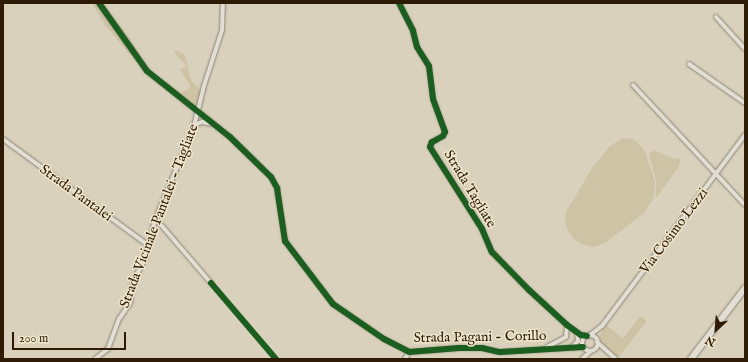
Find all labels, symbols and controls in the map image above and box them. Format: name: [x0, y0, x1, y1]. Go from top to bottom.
street label: Strada Vicinale Pantalei - Tagliate: [116, 122, 202, 310]
street label: Strada Tagliate: [440, 147, 500, 231]
street label: Strada Pantalei: [36, 161, 116, 225]
street label: Via Cosimo Lezzi: [636, 185, 712, 277]
north arrow: [696, 310, 736, 350]
scale bar: [14, 324, 128, 350]
street label: Strada Pagani - Corillo: [413, 327, 547, 347]
text: 200 m: [19, 331, 48, 346]
text: N: [703, 332, 718, 349]

